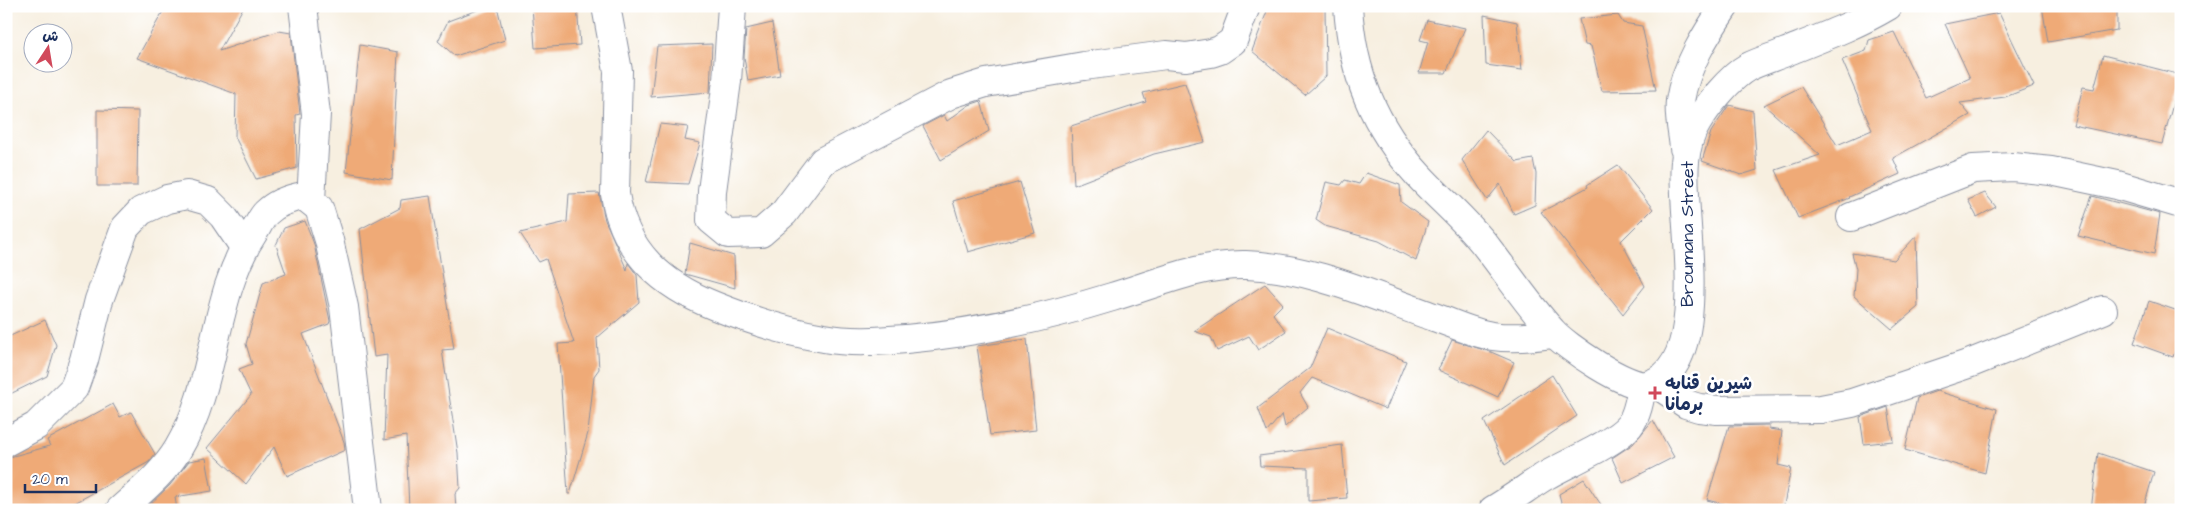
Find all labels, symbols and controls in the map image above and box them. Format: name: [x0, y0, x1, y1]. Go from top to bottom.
north arrow: [22, 22, 72, 72]
text: ش: [41, 25, 60, 48]
street label: Broumana Street: [1675, 160, 1700, 307]
place label: شيرين قنابه برمانا: [1665, 371, 1752, 417]
marker: شيرين قنابه برمانا: [1649, 387, 1661, 399]
scale bar: [25, 461, 96, 493]
text: 20 m: [32, 469, 68, 490]

